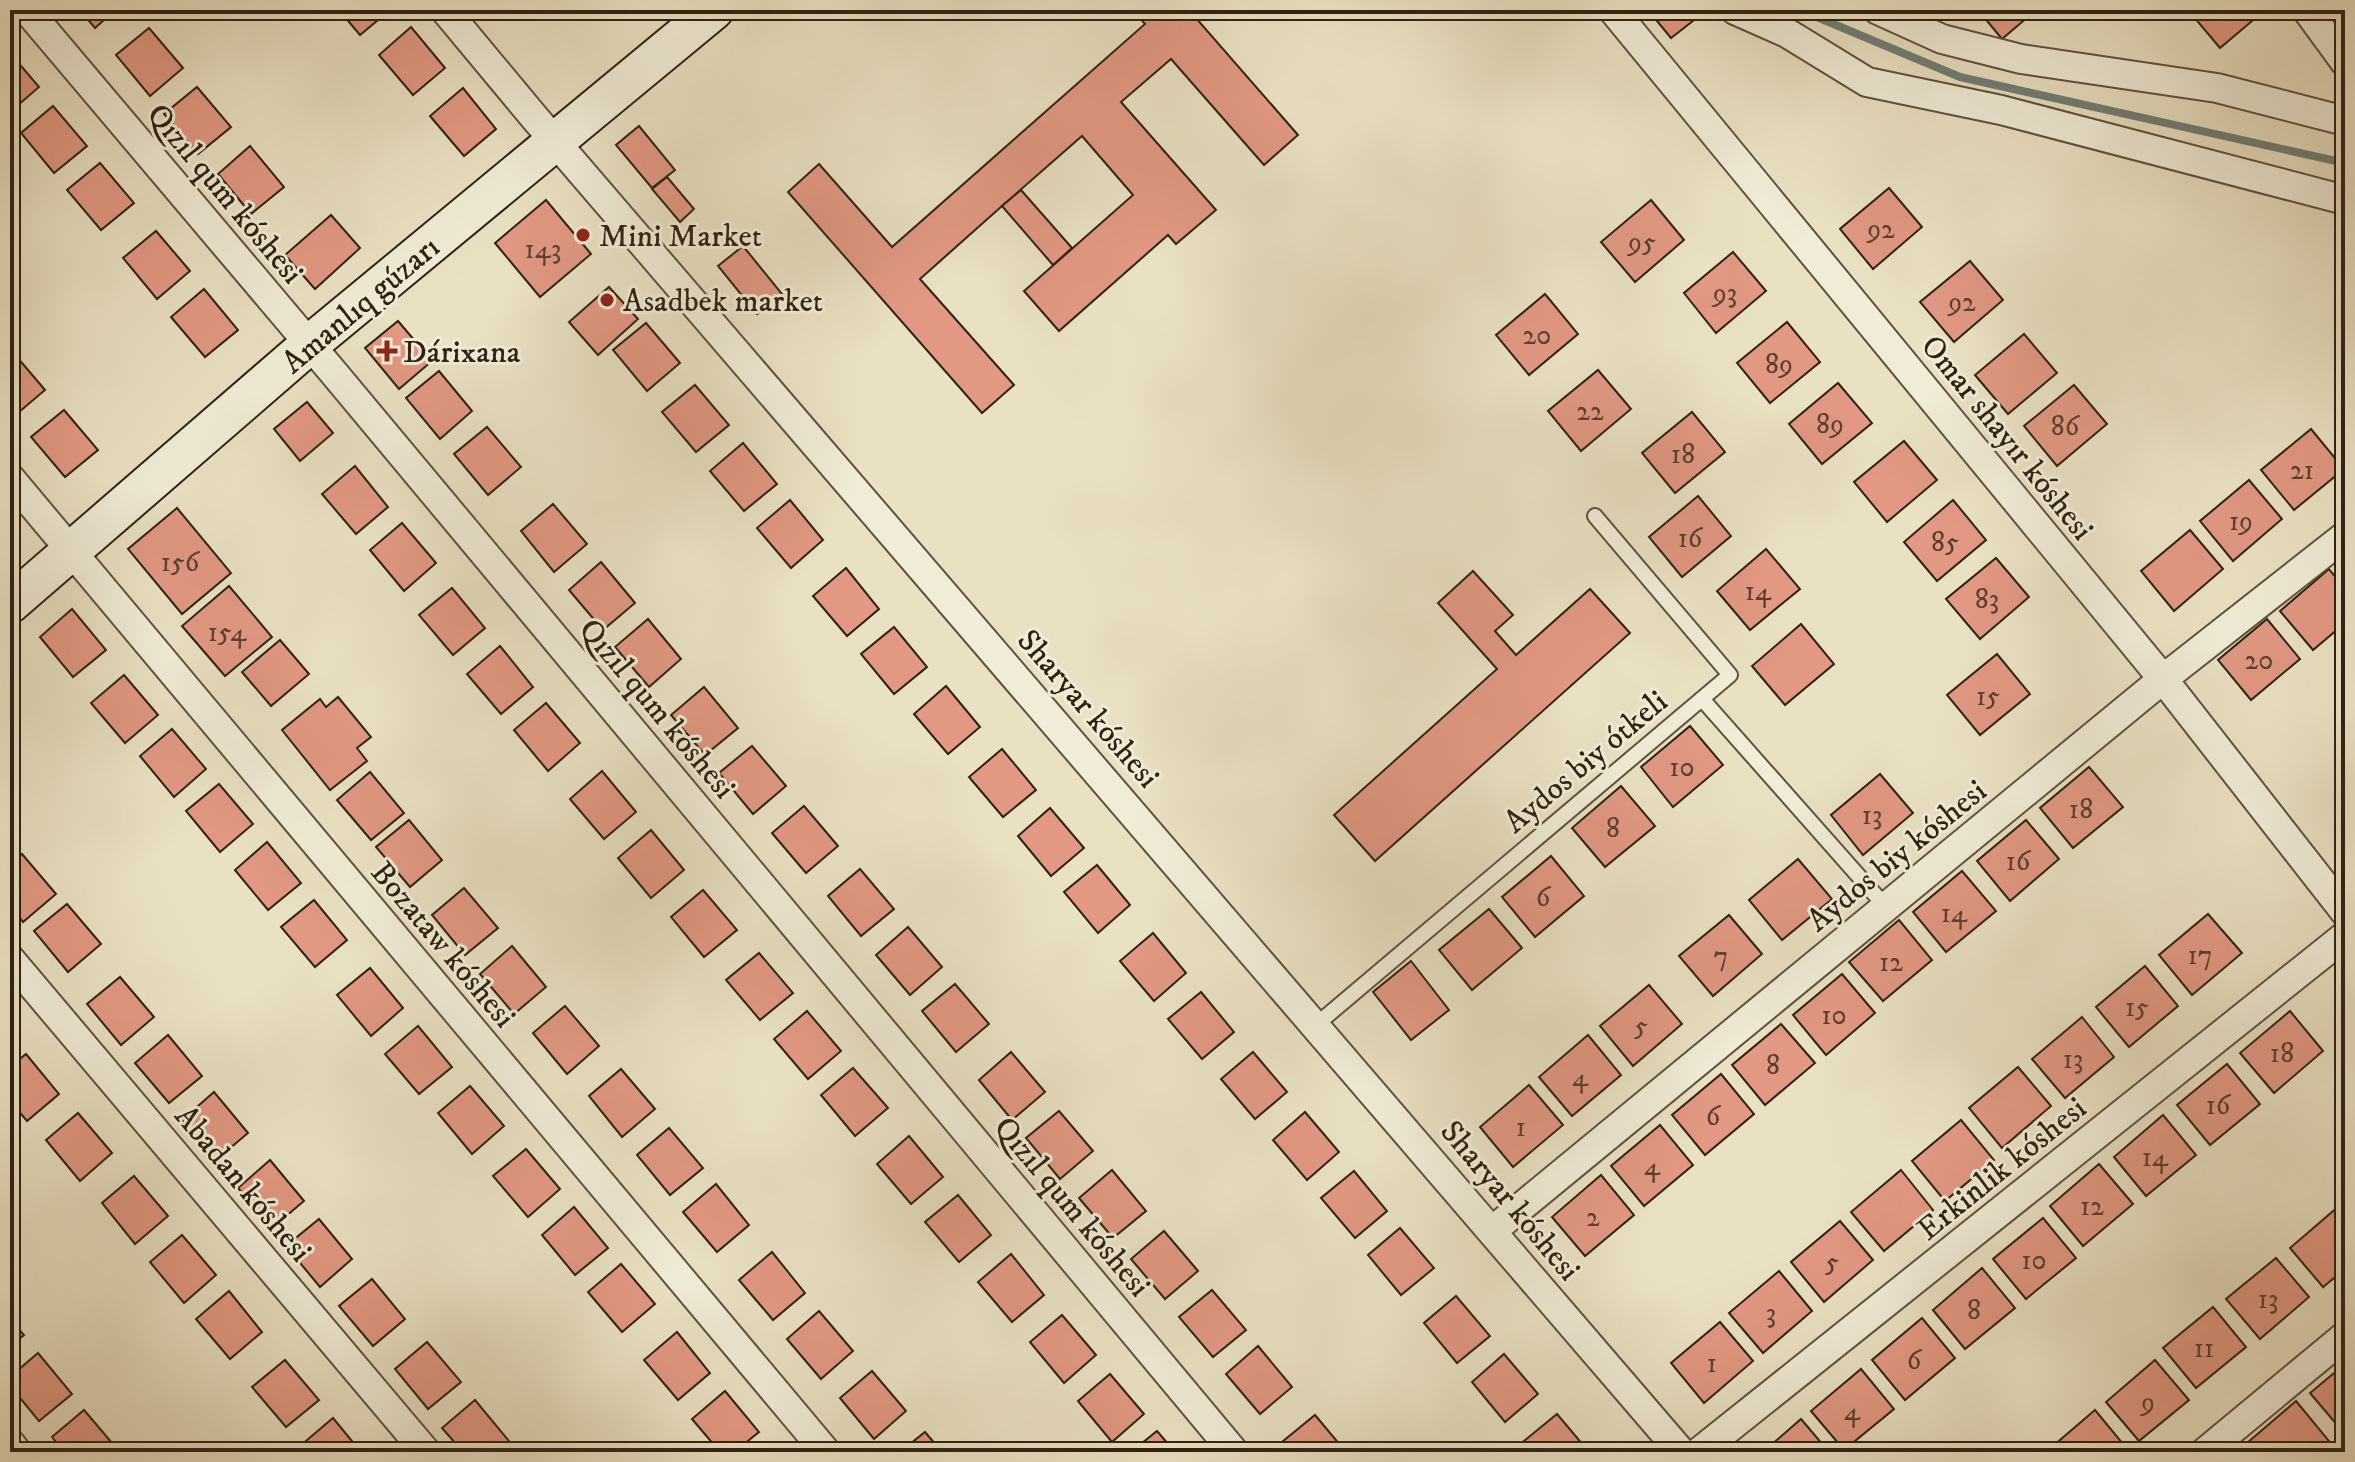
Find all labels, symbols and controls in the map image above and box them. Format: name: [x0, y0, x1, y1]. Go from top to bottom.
street label: Qızıl qum kóshesi: [137, 96, 312, 293]
house number: 92: [1865, 212, 1895, 247]
place label: Mini Market: [599, 217, 762, 257]
house number: 95: [1626, 225, 1656, 260]
marker: Mini Market: [574, 226, 592, 244]
street label: Amanlıq gúzarı: [274, 228, 448, 383]
house number: 143: [525, 232, 561, 267]
house number: 93: [1711, 276, 1737, 311]
place label: Asadbek market: [623, 282, 823, 322]
house number: 92: [1946, 285, 1976, 320]
marker: Asadbek market: [598, 291, 616, 309]
house number: 20: [1523, 318, 1551, 353]
street label: Omar shayır kóshesi: [1911, 327, 2102, 549]
place label: Dárixana: [403, 333, 521, 373]
marker: Dárixana: [378, 342, 396, 360]
house number: 89: [1765, 347, 1793, 382]
house number: 22: [1576, 394, 1604, 429]
house number: 89: [1816, 407, 1844, 442]
house number: 86: [2051, 409, 2081, 444]
house number: 18: [1671, 437, 1695, 472]
house number: 21: [2290, 453, 2314, 488]
house number: 19: [2229, 504, 2253, 539]
house number: 16: [1678, 521, 1704, 556]
house number: 85: [1931, 525, 1959, 560]
house number: 156: [161, 545, 201, 580]
house number: 14: [1745, 574, 1772, 609]
house number: 83: [1975, 582, 1999, 617]
street label: Qızıl qum kóshesi: [569, 611, 744, 808]
house number: 154: [208, 615, 247, 650]
street label: Sharyar kóshesi: [1008, 622, 1167, 797]
house number: 20: [2245, 643, 2273, 678]
house number: 15: [1976, 679, 2000, 714]
street label: Aydos biy ótkeli: [1496, 682, 1676, 843]
house number: 10: [1669, 750, 1695, 785]
street label: Aydos biy kóshesi: [1799, 772, 1995, 941]
house number: 18: [2069, 792, 2093, 827]
house number: 13: [1862, 798, 1882, 833]
house number: 8: [1606, 811, 1620, 846]
house number: 16: [2006, 844, 2032, 879]
street label: Bozataw kóshesi: [361, 854, 524, 1037]
house number: 6: [1536, 880, 1552, 915]
house number: 14: [1941, 896, 1968, 931]
house number: 17: [2187, 938, 2213, 973]
house number: 7: [1714, 939, 1728, 974]
house number: 12: [1879, 945, 1903, 980]
house number: 15: [2125, 990, 2149, 1025]
house number: 10: [1821, 998, 1847, 1033]
house number: 5: [1634, 1009, 1648, 1044]
house number: 18: [2270, 1036, 2294, 1071]
house number: 13: [2063, 1042, 2083, 1077]
house number: 8: [1766, 1048, 1780, 1083]
house number: 4: [1572, 1060, 1589, 1095]
house number: 16: [2206, 1088, 2232, 1123]
street label: Erkinlik kóshesi: [1909, 1089, 2095, 1250]
street label: Abadan kóshesi: [165, 1098, 320, 1271]
house number: 6: [1706, 1099, 1722, 1134]
street label: Qızıl qum kóshesi: [984, 1109, 1159, 1306]
house number: 1: [1516, 1110, 1526, 1145]
street label: Sharyar kóshesi: [1431, 1113, 1588, 1290]
house number: 14: [2142, 1140, 2169, 1175]
house number: 4: [1644, 1149, 1661, 1184]
house number: 12: [2080, 1189, 2104, 1224]
house number: 2: [1586, 1200, 1600, 1235]
house number: 10: [2021, 1243, 2047, 1278]
house number: 5: [1825, 1245, 1839, 1280]
house number: 13: [2258, 1282, 2278, 1317]
house number: 8: [1967, 1293, 1981, 1328]
house number: 3: [1766, 1296, 1776, 1331]
house number: 11: [2194, 1331, 2214, 1366]
house number: 6: [1907, 1343, 1923, 1378]
house number: 1: [1707, 1346, 1717, 1381]
house number: 9: [2139, 1385, 2155, 1420]
house number: 4: [1844, 1394, 1861, 1429]

